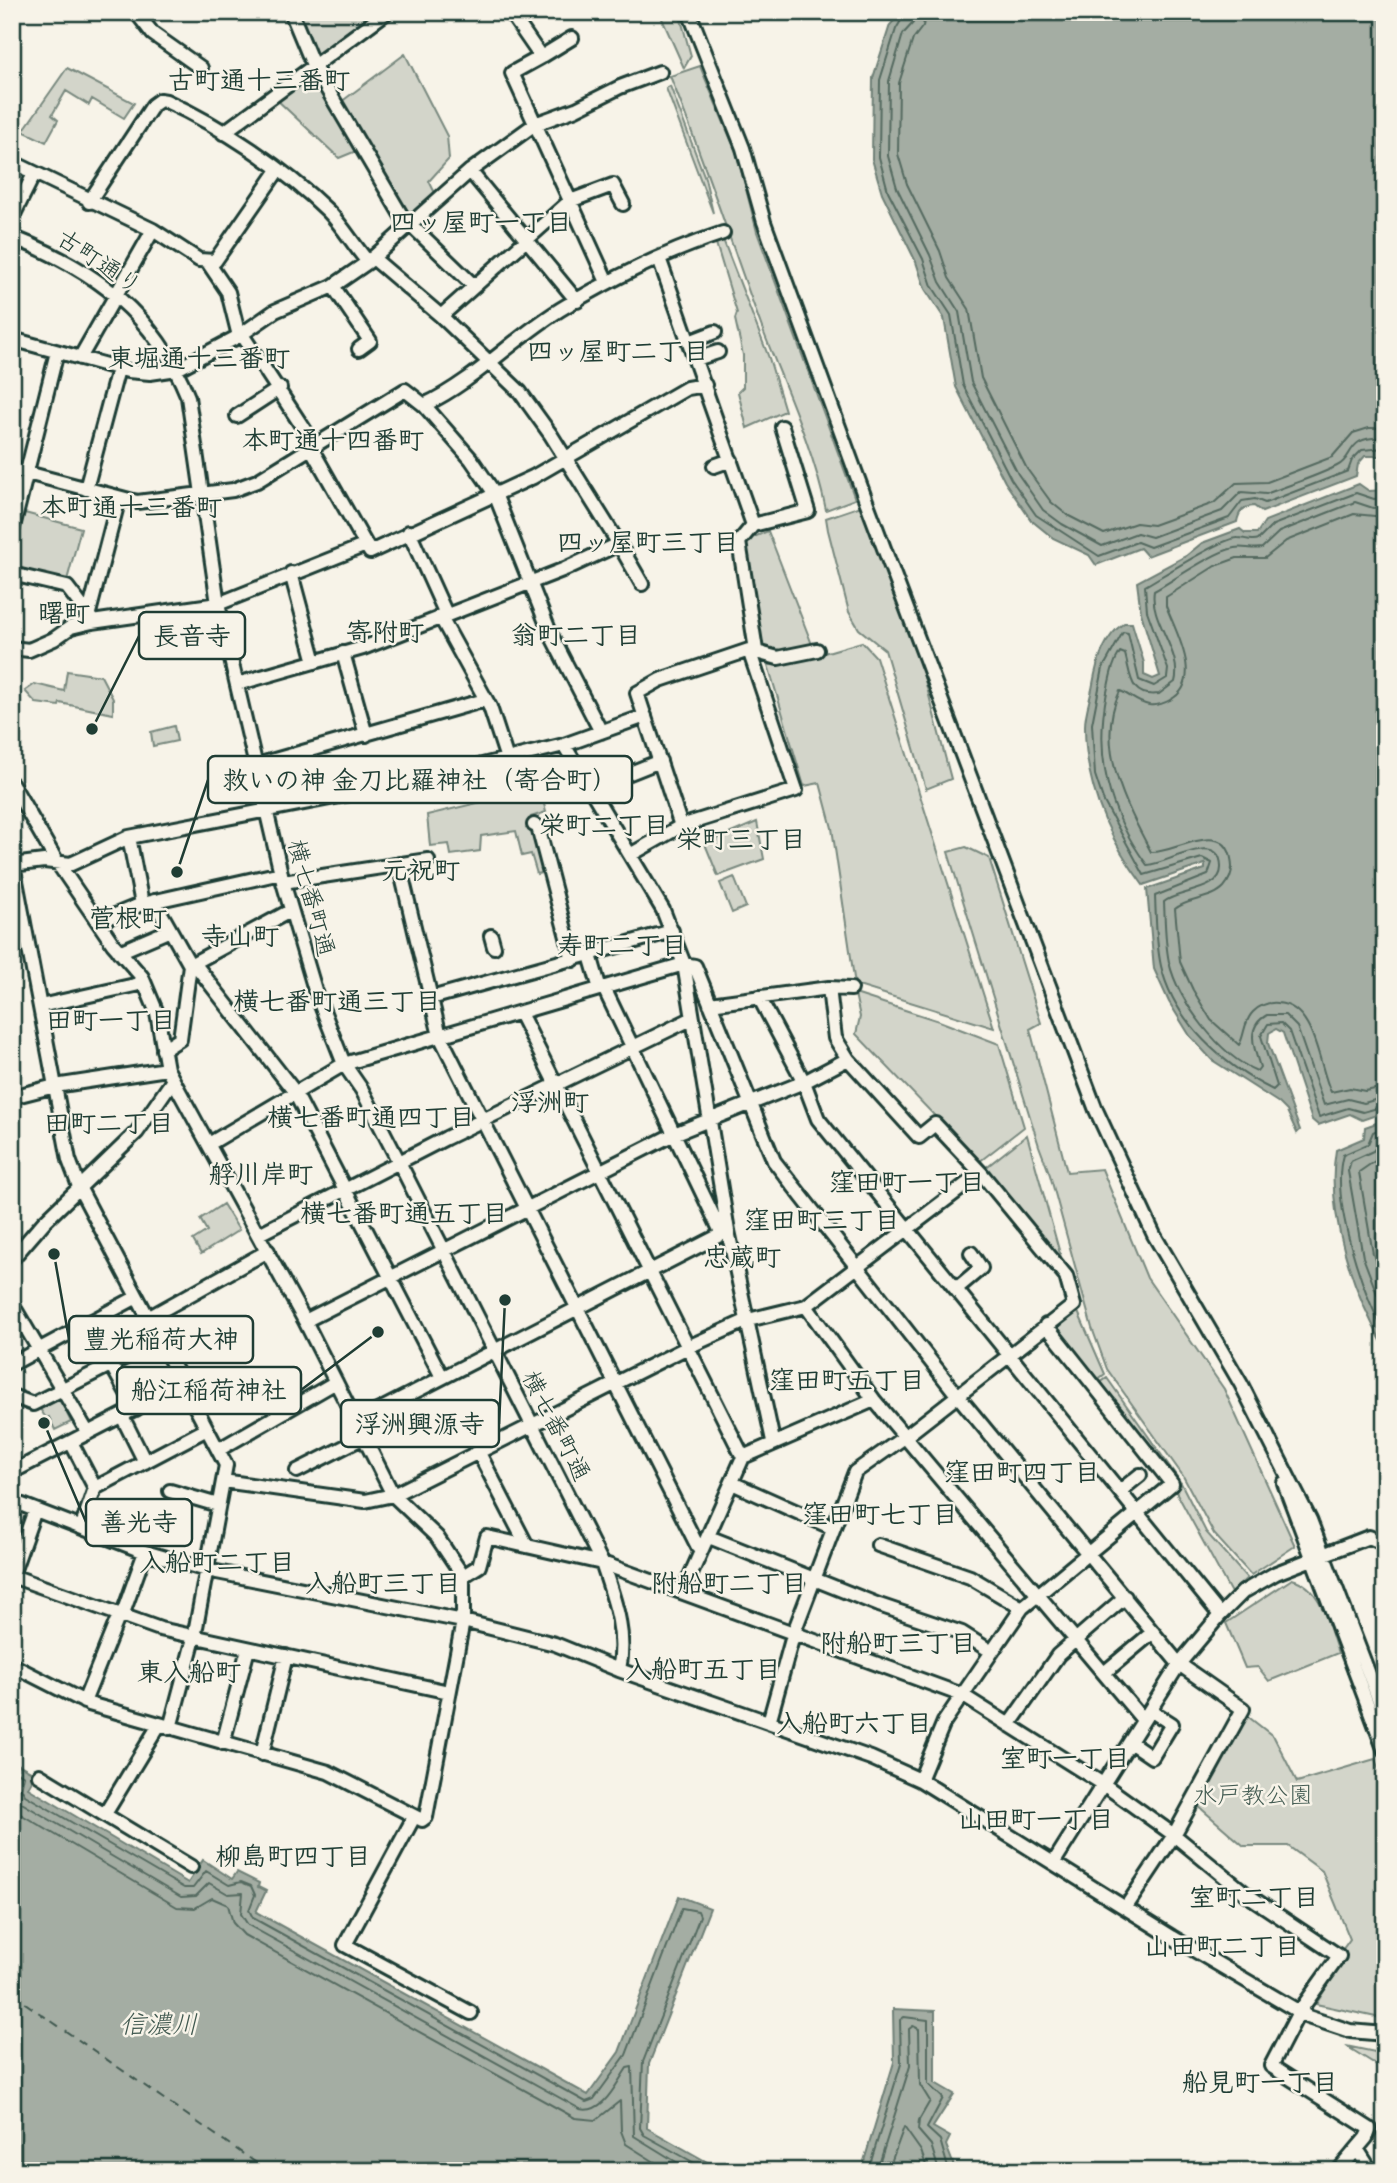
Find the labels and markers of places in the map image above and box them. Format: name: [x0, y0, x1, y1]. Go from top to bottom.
callout: 長音寺: [139, 612, 245, 659]
callout: 救いの神 金刀比羅神社（寄合町）: [208, 756, 632, 803]
callout: 豊光稲荷大神: [69, 1316, 253, 1363]
callout: 船江稲荷神社: [117, 1367, 301, 1414]
callout: 浮洲興源寺: [341, 1400, 499, 1447]
callout: 善光寺: [86, 1499, 192, 1546]

